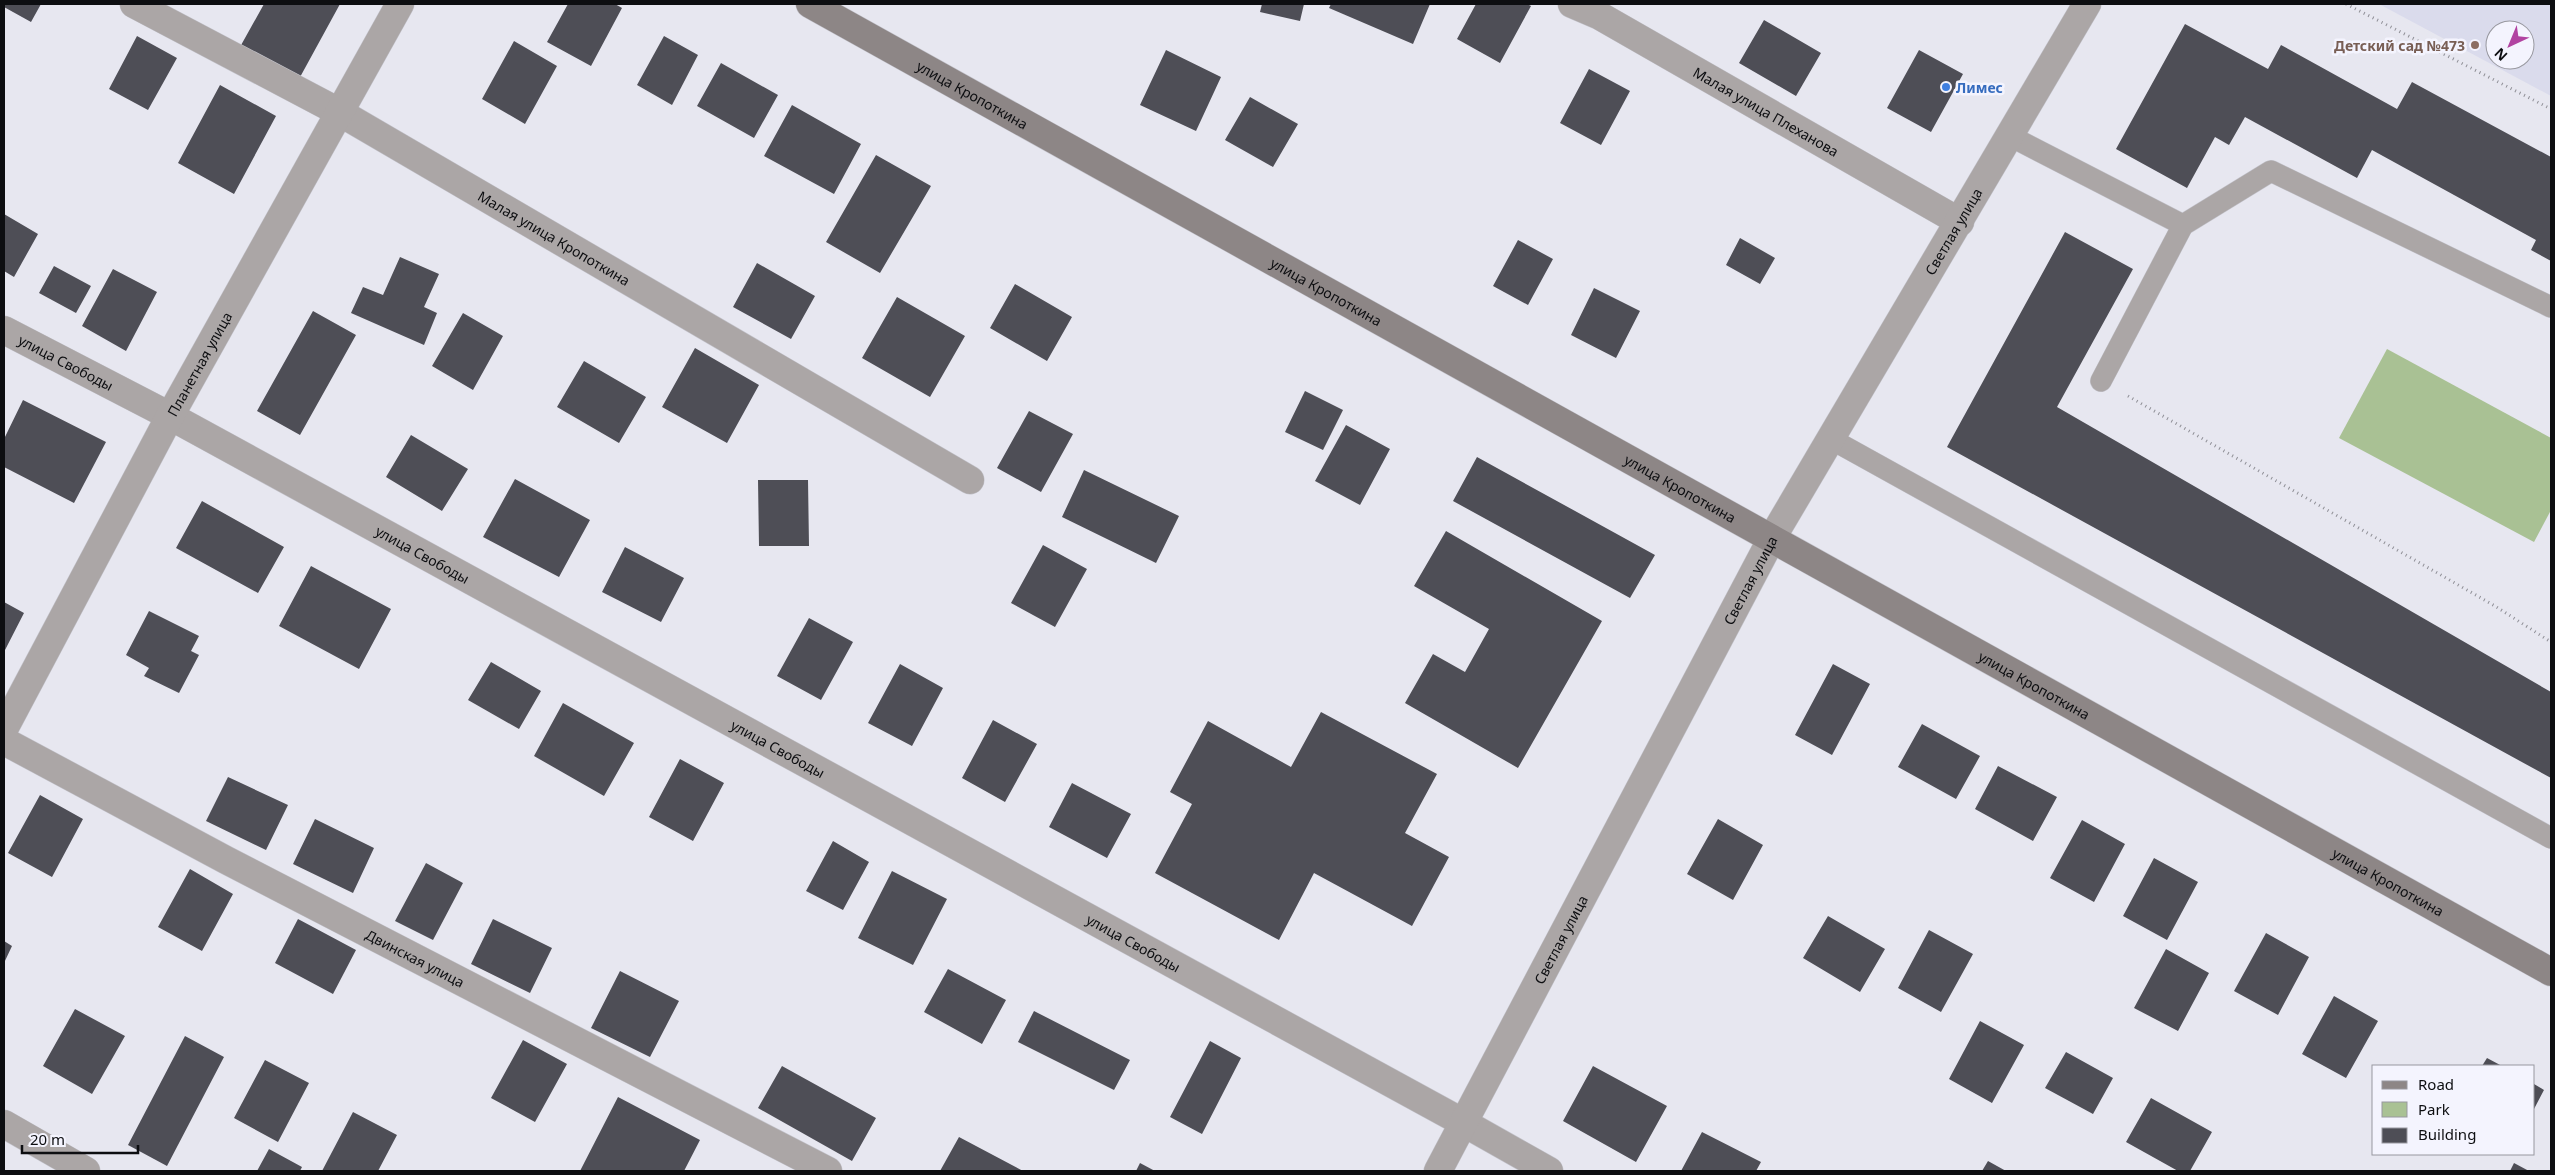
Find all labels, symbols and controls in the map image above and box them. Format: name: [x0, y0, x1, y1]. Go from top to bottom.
north arrow: [2485, 20, 2535, 70]
place label: Детский сад №473: [2334, 36, 2465, 55]
marker: Детский сад №473: [2469, 39, 2481, 51]
text: N: [2490, 44, 2511, 66]
street label: улица Кропоткина: [913, 56, 1032, 133]
street label: Малая улица Плеханова: [1690, 62, 1842, 160]
place label: Лимес: [1956, 78, 2003, 97]
marker: Лимес: [1940, 81, 1952, 93]
street label: Светлая улица: [1920, 184, 1986, 278]
street label: Малая улица Кропоткина: [475, 186, 634, 289]
street label: улица Кропоткина: [1267, 253, 1386, 330]
street label: Планетная улица: [162, 308, 236, 420]
street label: улица Свободы: [15, 330, 117, 395]
street label: улица Кропоткина: [1621, 449, 1740, 527]
street label: улица Свободы: [372, 521, 473, 587]
street label: Светлая улица: [1718, 532, 1781, 628]
street label: улица Кропоткина: [1975, 646, 2094, 723]
street label: улица Свободы: [728, 715, 828, 782]
street label: улица Кропоткина: [2329, 843, 2448, 920]
street label: Светлая улица: [1529, 892, 1592, 987]
street label: улица Свободы: [1083, 909, 1184, 976]
street label: Двинская улица: [363, 924, 468, 991]
legend: [2372, 1065, 2535, 1155]
text: Road: [2418, 1074, 2454, 1094]
text: Park: [2418, 1099, 2450, 1119]
scale bar: [22, 1122, 139, 1154]
text: Building: [2418, 1124, 2476, 1144]
text: 20 m: [30, 1129, 65, 1149]

